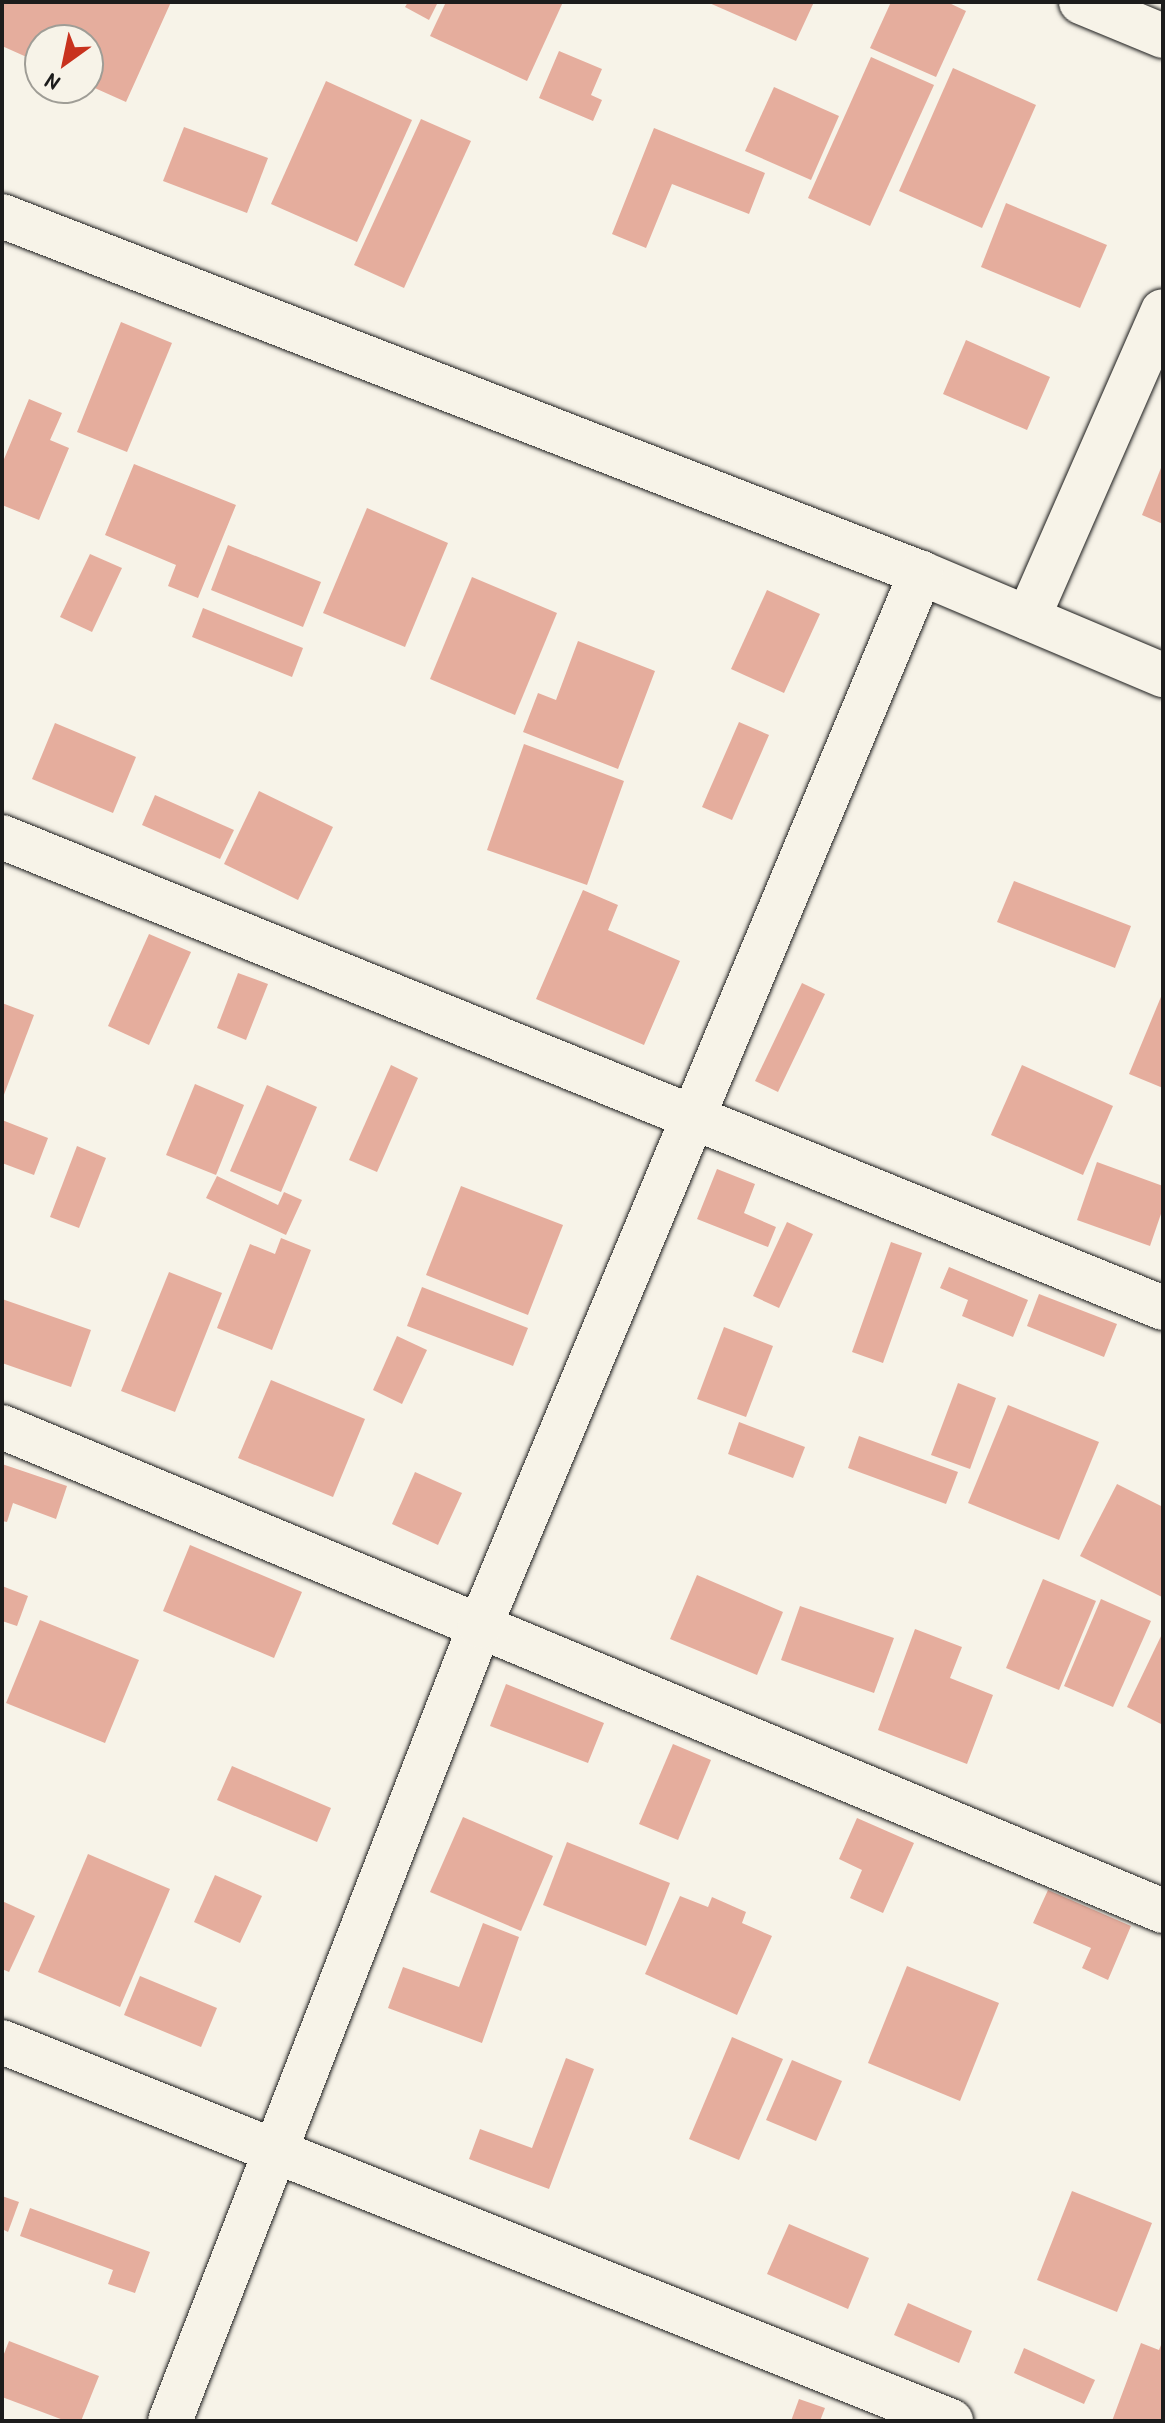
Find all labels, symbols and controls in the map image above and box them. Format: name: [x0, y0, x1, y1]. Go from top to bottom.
north arrow: [24, 24, 104, 104]
text: N: [39, 67, 65, 98]

